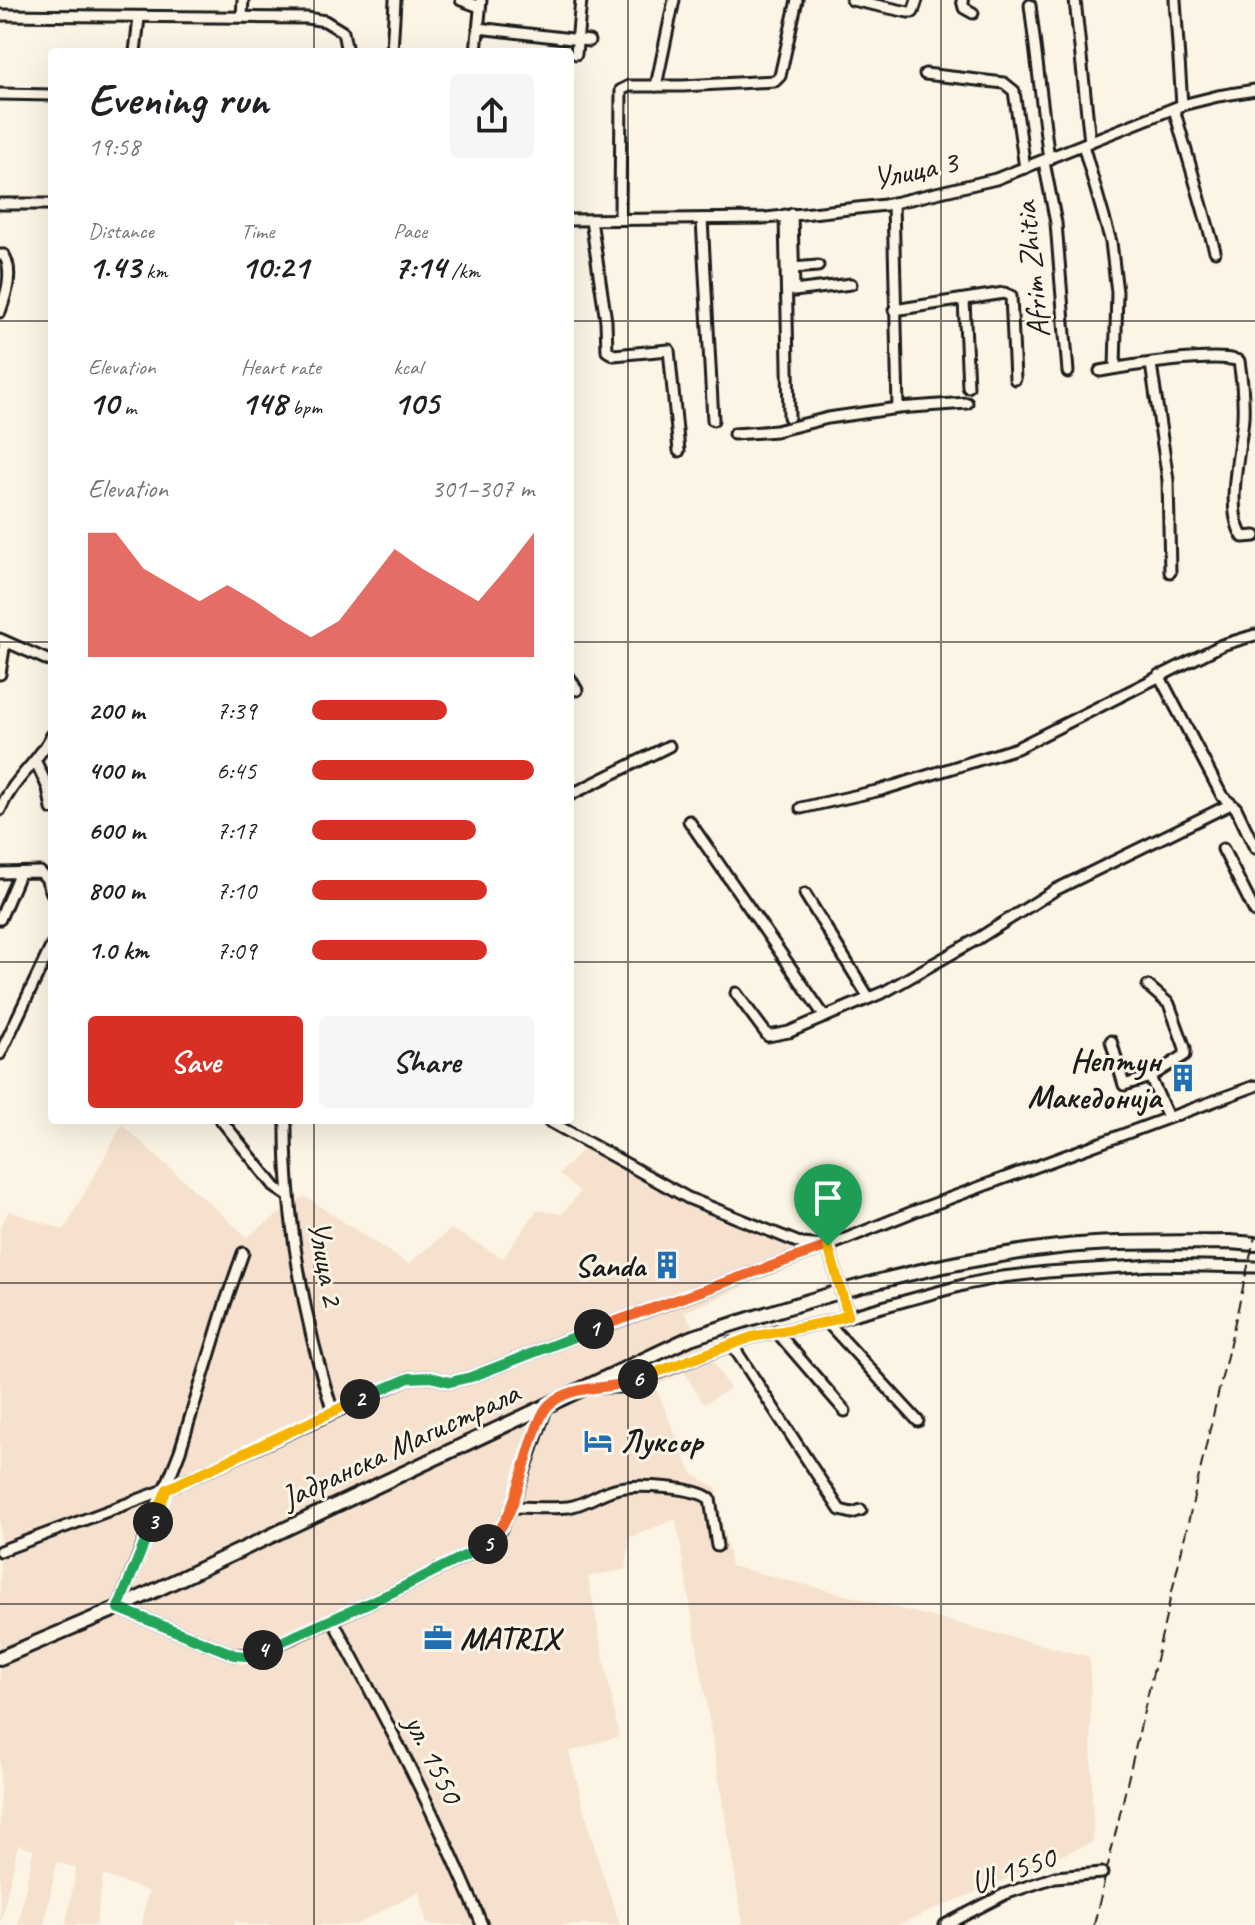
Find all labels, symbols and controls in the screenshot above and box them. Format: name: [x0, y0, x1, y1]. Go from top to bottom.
text: Evening run: [88, 72, 268, 127]
button: share: [450, 74, 534, 158]
text: 19:58: [88, 130, 140, 163]
street label: Улица 3: [869, 141, 964, 199]
street label: Afrim Zhitia: [1004, 198, 1060, 340]
text: Distance: [88, 217, 154, 245]
text: Time: [241, 217, 274, 245]
text: Pace: [393, 217, 427, 245]
text: 1.43: [88, 245, 141, 288]
text: 10:21: [241, 245, 309, 288]
text: 7:14: [393, 245, 446, 288]
text: km: [141, 257, 167, 285]
text: /km: [446, 257, 480, 285]
text: Elevation: [88, 353, 156, 381]
text: Heart rate: [241, 353, 321, 381]
text: kcal: [393, 353, 422, 381]
text: 10: [88, 381, 119, 424]
text: 148: [241, 381, 287, 424]
text: 105: [393, 381, 439, 424]
text: m: [119, 393, 136, 421]
text: bpm: [287, 393, 322, 421]
text: Elevation: [88, 472, 168, 505]
text: 301–307 m: [431, 472, 534, 505]
text: 200 m: [88, 694, 144, 727]
text: 7:39: [216, 694, 256, 727]
text: 400 m: [88, 754, 144, 787]
text: 6:45: [216, 754, 256, 787]
text: 600 m: [88, 814, 145, 847]
text: 7:17: [216, 814, 256, 847]
text: 800 m: [88, 874, 144, 907]
text: 7:10: [216, 874, 256, 907]
text: 1.0 km: [88, 934, 148, 967]
text: 7:09: [216, 934, 256, 967]
button: Save: [88, 1016, 303, 1108]
button: Share: [319, 1016, 534, 1108]
place label: Нептун Македонија: [1027, 1040, 1164, 1118]
building icon: Нептун Македонија: [1168, 1063, 1198, 1093]
pin: [794, 1164, 862, 1246]
icon: arrive: [806, 1176, 850, 1220]
street label: Улица 2: [298, 1217, 354, 1311]
place label: Sanda: [575, 1245, 648, 1286]
building icon: Sanda: [652, 1250, 682, 1280]
pin: 1: [574, 1309, 614, 1349]
text: 1: [589, 1315, 599, 1343]
pin: 6: [618, 1359, 658, 1399]
text: 6: [633, 1365, 643, 1393]
street label: Јадранска Магистрала: [273, 1371, 527, 1519]
pin: 2: [340, 1379, 380, 1419]
text: 2: [355, 1385, 365, 1413]
place label: Луксор: [620, 1421, 705, 1462]
hotel icon: Луксор: [583, 1426, 613, 1456]
pin: 3: [133, 1502, 173, 1542]
text: 3: [148, 1508, 158, 1536]
pin: 5: [468, 1524, 508, 1564]
text: 5: [483, 1530, 493, 1558]
place label: MATRIX: [460, 1618, 564, 1659]
office icon: MATRIX: [423, 1623, 453, 1653]
pin: 4: [243, 1630, 283, 1670]
text: 4: [258, 1636, 268, 1664]
street label: ул. 1550: [394, 1706, 474, 1812]
street label: Ul 1550: [965, 1836, 1063, 1904]

